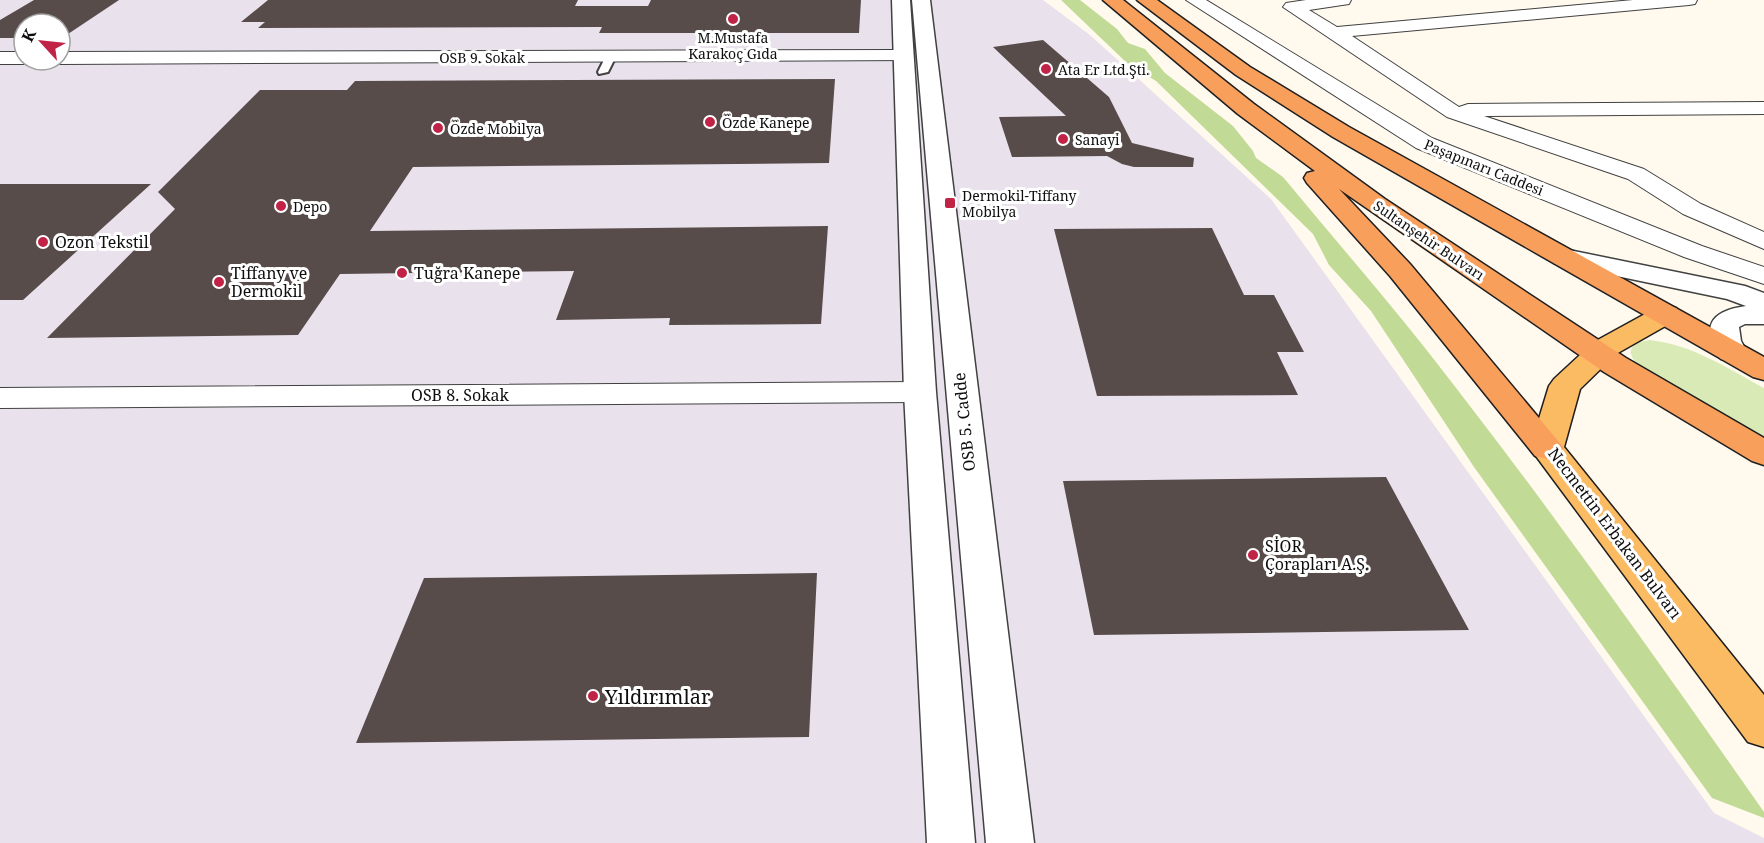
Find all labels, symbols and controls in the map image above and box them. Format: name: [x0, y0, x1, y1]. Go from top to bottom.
north arrow: [12, 12, 72, 72]
marker: M.Mustafa Karakoç Gıda: [726, 12, 740, 26]
text: K: [16, 25, 41, 45]
place label: M.Mustafa Karakoç Gıda: [688, 28, 778, 63]
street label: OSB 9. Sokak: [439, 48, 526, 67]
place label: Ata Er Ltd.Şti.: [1058, 60, 1150, 79]
marker: Ata Er Ltd.Şti.: [1039, 62, 1053, 76]
place label: Özde Kanepe: [722, 113, 810, 132]
marker: Özde Kanepe: [703, 115, 717, 129]
place label: Özde Mobilya: [450, 119, 542, 138]
marker: Özde Mobilya: [431, 121, 445, 135]
place label: Sanayi: [1075, 130, 1120, 149]
marker: Sanayi: [1056, 132, 1070, 146]
street label: Paşapınarı Caddesi: [1421, 134, 1547, 200]
place label: Dermokil-Tiffany Mobilya: [962, 186, 1077, 221]
marker: Dermokil-Tiffany Mobilya: [943, 196, 957, 210]
street label: Sultanşehir Bulvarı: [1370, 196, 1488, 284]
place label: Depo: [293, 197, 327, 216]
marker: Depo: [274, 199, 288, 213]
place label: Ozon Tekstil: [55, 231, 149, 253]
marker: Ozon Tekstil: [36, 235, 50, 249]
place label: Tiffany ve Dermokil: [231, 262, 307, 302]
place label: Tuğra Kanepe: [414, 262, 520, 284]
marker: Tuğra Kanepe: [395, 266, 409, 280]
marker: Tiffany ve Dermokil: [212, 275, 226, 289]
street label: OSB 5. Cadde: [948, 371, 980, 473]
street label: OSB 8. Sokak: [411, 384, 510, 406]
street label: Necmettin Erbakan Bulvarı: [1543, 443, 1687, 623]
place label: SİOR Çorapları A.Ş.: [1265, 535, 1369, 575]
marker: SİOR Çorapları A.Ş.: [1246, 548, 1260, 562]
place label: Yıldırımlar: [604, 683, 711, 710]
marker: Yıldırımlar: [586, 689, 600, 703]

